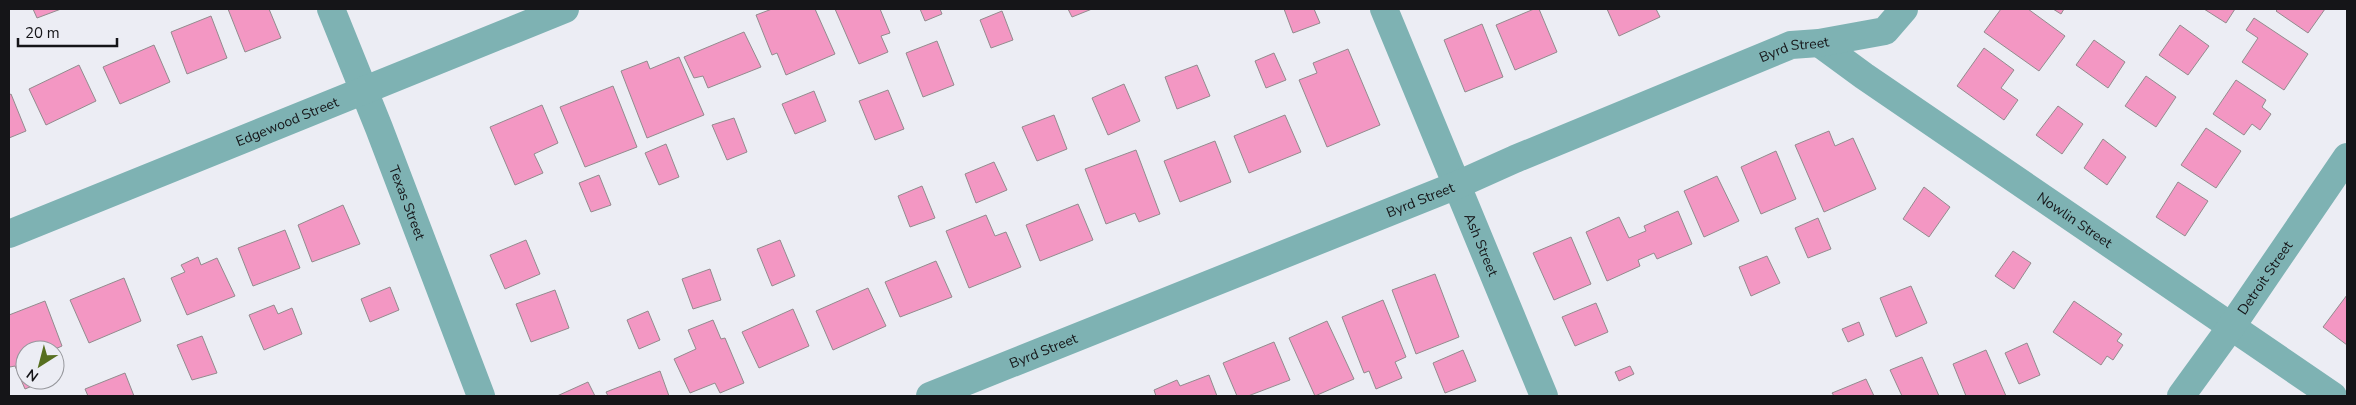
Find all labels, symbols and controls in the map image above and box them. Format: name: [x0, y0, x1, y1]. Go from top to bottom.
scale bar: [18, 15, 116, 47]
text: 20 m: [25, 23, 60, 43]
street label: Byrd Street: [1756, 32, 1831, 67]
street label: Edgewood Street: [233, 92, 341, 151]
street label: Texas Street: [385, 163, 430, 242]
street label: Byrd Street: [1383, 178, 1457, 222]
street label: Nowlin Street: [2033, 187, 2116, 252]
street label: Ash Street: [1460, 210, 1503, 279]
street label: Detroit Street: [2233, 237, 2297, 318]
street label: Byrd Street: [1006, 328, 1080, 373]
north arrow: [15, 340, 65, 390]
text: N: [23, 364, 42, 386]

